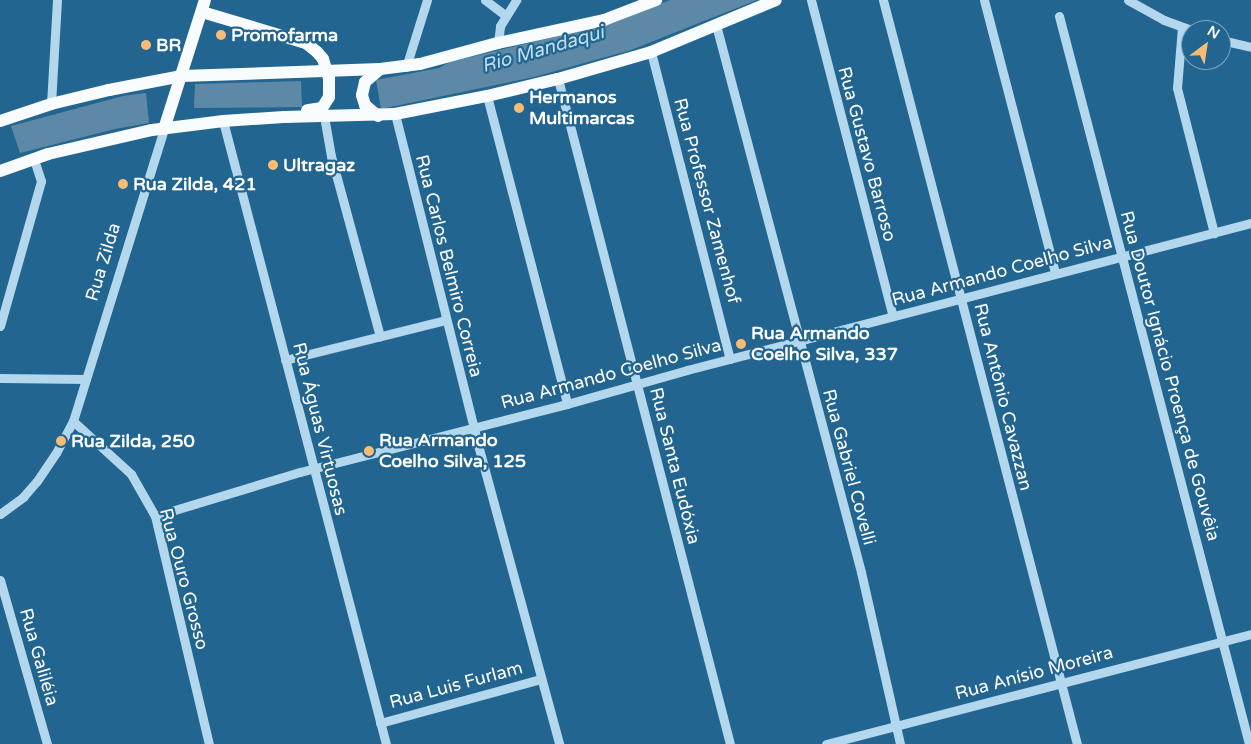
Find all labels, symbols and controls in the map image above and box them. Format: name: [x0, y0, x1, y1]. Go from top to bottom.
north arrow: [1181, 20, 1231, 70]
water label: Rio Mandaqui: [479, 22, 607, 78]
text: N: [1204, 22, 1223, 43]
place label: Promofarma: [231, 24, 338, 46]
marker: Promofarma: [215, 29, 227, 41]
place label: BR: [156, 34, 181, 56]
marker: BR: [140, 39, 152, 51]
street label: Rua Gustavo Barroso: [833, 64, 901, 244]
place label: Hermanos Multimarcas: [529, 87, 635, 130]
street label: Rua Professor Zamenhof: [669, 96, 745, 306]
marker: Hermanos Multimarcas: [513, 102, 525, 114]
street label: Rua Carlos Belmiro Correia: [411, 152, 487, 380]
place label: Ultragaz: [283, 154, 355, 176]
marker: Ultragaz: [267, 159, 279, 171]
place label: Rua Zilda, 421: [133, 173, 257, 195]
marker: Rua Zilda, 421: [117, 178, 129, 190]
street label: Rua Doutor Ignácio Proença de Gouvêia: [1115, 209, 1225, 543]
street label: Rua Zilda: [81, 220, 125, 304]
street label: Rua Armando Coelho Silva: [889, 231, 1115, 311]
street label: Rua Antônio Cavazzan: [969, 301, 1037, 493]
place label: Rua Armando Coelho Silva, 337: [751, 323, 898, 366]
street label: Rua Armando Coelho Silva: [498, 334, 724, 414]
marker: Rua Armando Coelho Silva, 337: [735, 338, 747, 350]
street label: Rua Águas Virtuosas: [288, 340, 352, 518]
street label: Rua Santa Eudóxia: [645, 385, 705, 547]
street label: Rua Gabriel Covelli: [818, 387, 880, 547]
place label: Rua Zilda, 250: [71, 430, 195, 452]
place label: Rua Armando Coelho Silva, 125: [379, 430, 526, 472]
marker: Rua Zilda, 250: [55, 435, 67, 447]
marker: Rua Armando Coelho Silva, 125: [363, 445, 375, 457]
street label: Rua Ouro Grosso: [155, 506, 213, 652]
street label: Rua Galiléia: [15, 606, 63, 708]
street label: Rua Anísio Moreira: [953, 642, 1115, 704]
street label: Rua Luis Furlam: [387, 657, 525, 713]

